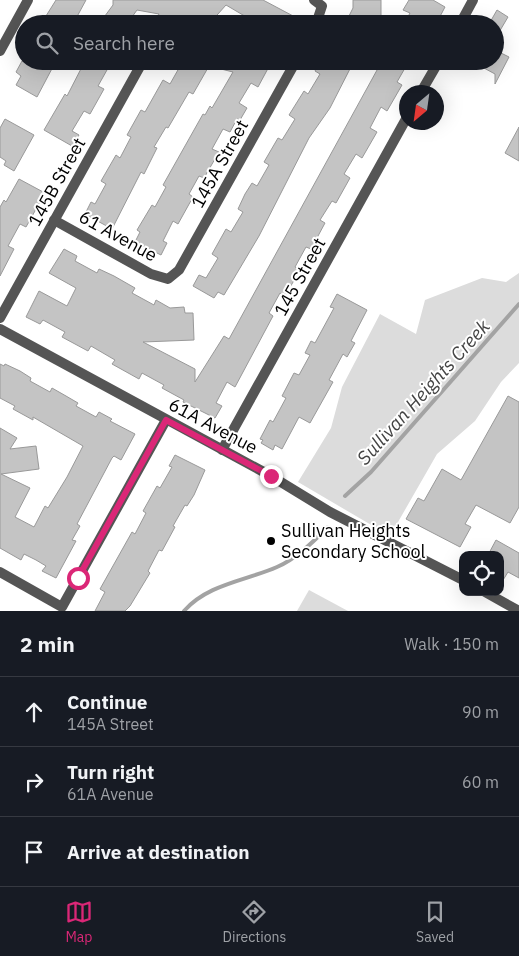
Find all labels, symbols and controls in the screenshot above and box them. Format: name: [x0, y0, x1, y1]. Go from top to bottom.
search box: [15, 15, 504, 70]
icon: search: [33, 29, 61, 57]
text: Search here: [73, 31, 175, 55]
north arrow: [399, 85, 444, 130]
street label: 145A Street: [186, 116, 253, 212]
street label: 145B Street: [23, 133, 90, 230]
street label: 61 Avenue: [75, 205, 162, 267]
street label: 145 Street: [269, 234, 330, 320]
water label: Sullivan Heights Creek: [351, 314, 495, 470]
street label: 61A Avenue: [165, 393, 262, 459]
route end: [260, 465, 283, 488]
place label: Sullivan Heights Secondary School: [281, 519, 426, 563]
marker: Sullivan Heights Secondary School: [265, 535, 277, 547]
map controls: [459, 551, 504, 596]
button: locate: [459, 551, 504, 596]
route start: [67, 567, 90, 590]
text: 2 min: [20, 630, 75, 658]
text: Walk · 150 m: [404, 634, 499, 654]
text: Continue: [67, 690, 147, 714]
icon: ahead: [20, 698, 48, 726]
text: 90 m: [462, 702, 499, 722]
text: 145A Street: [67, 714, 154, 734]
text: Turn right: [67, 760, 154, 784]
icon: right: [20, 768, 48, 796]
text: 60 m: [462, 772, 499, 792]
text: 61A Avenue: [67, 784, 154, 804]
icon: arrive: [20, 838, 48, 866]
text: Arrive at destination: [67, 840, 250, 864]
tab: Map: [65, 898, 93, 946]
tab: Directions: [223, 898, 286, 946]
tab: Saved: [416, 898, 454, 946]

